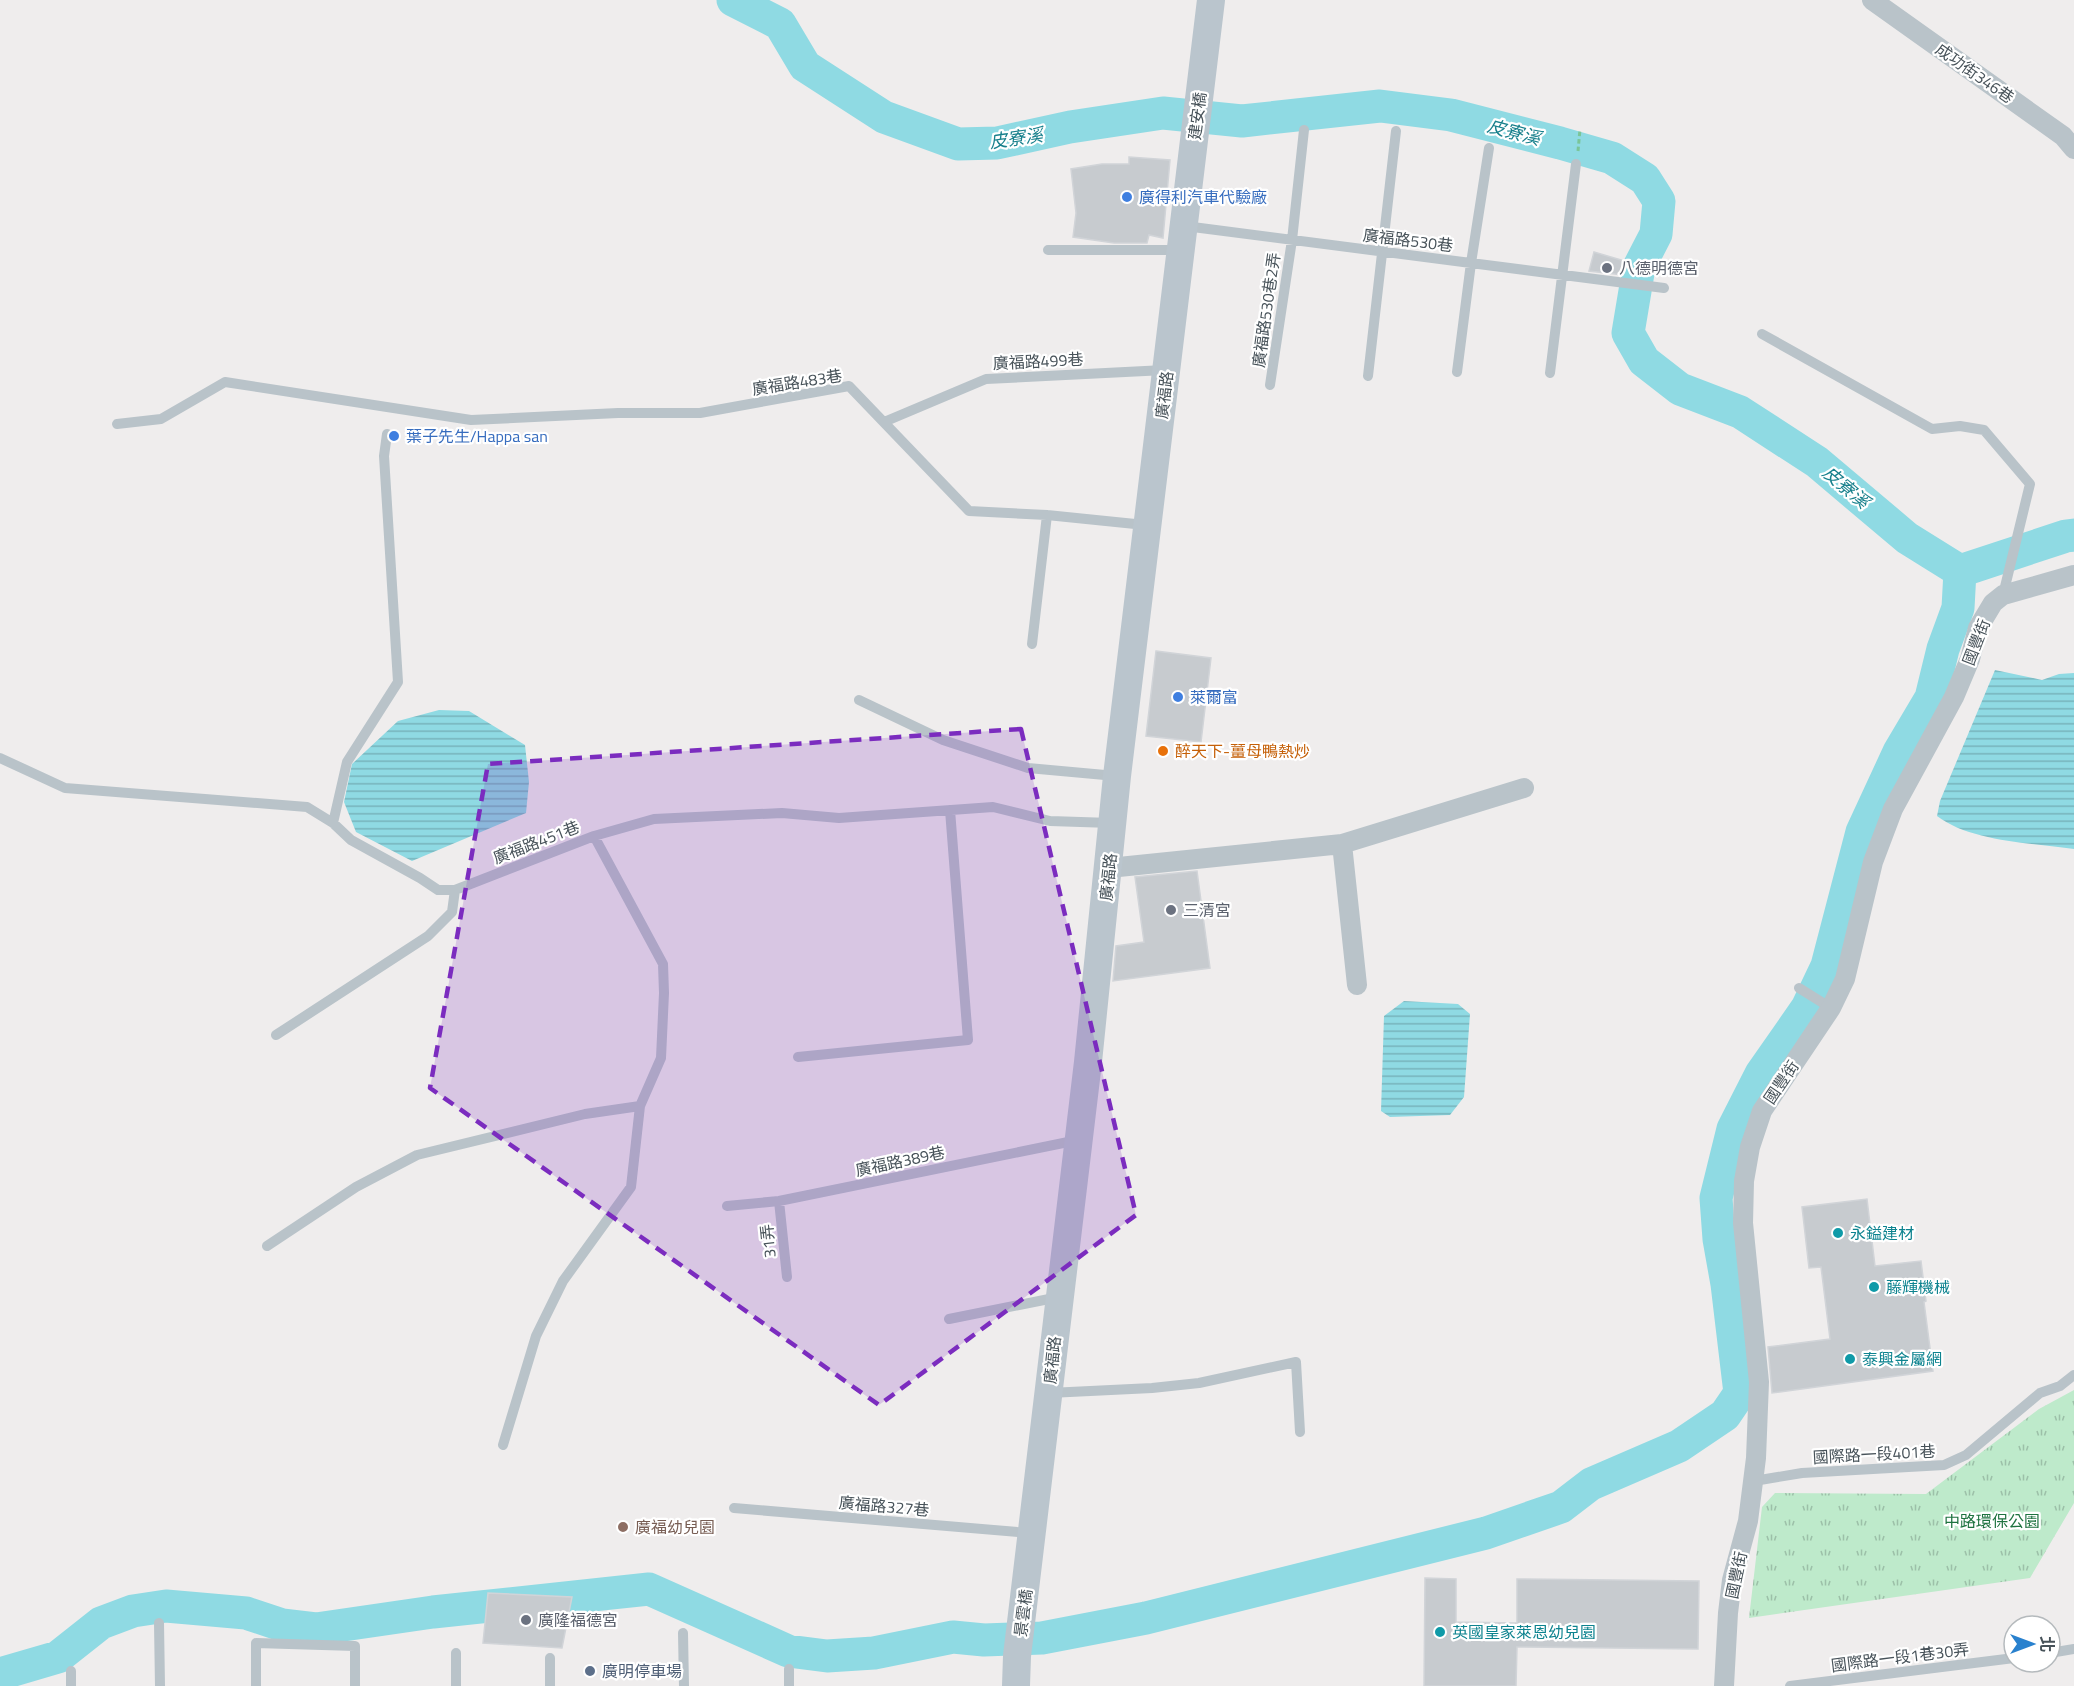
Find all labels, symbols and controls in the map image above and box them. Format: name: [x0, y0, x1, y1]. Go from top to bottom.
street label: 成功街346巷: [1931, 37, 2019, 109]
street label: 建安橋: [1182, 91, 1212, 141]
water label: 皮寮溪: [1484, 112, 1546, 153]
water label: 皮寮溪: [987, 120, 1048, 155]
place label: 廣得利汽車代驗廠: [1139, 185, 1267, 209]
marker: 廣得利汽車代驗廠: [1120, 190, 1134, 204]
street label: 廣福路530巷: [1361, 223, 1455, 257]
street label: 廣福路530巷2弄: [1246, 251, 1286, 369]
place label: 八德明德宮: [1619, 256, 1699, 280]
marker: 八德明德宮: [1600, 261, 1614, 275]
street label: 廣福路499巷: [992, 347, 1084, 375]
street label: 廣福路483巷: [750, 363, 844, 401]
street label: 廣福路: [1149, 370, 1179, 420]
place label: 葉子先生/Happa san: [406, 424, 548, 448]
marker: 葉子先生/Happa san: [387, 429, 401, 443]
water label: 皮寮溪: [1817, 459, 1878, 517]
street label: 國豐街: [1956, 615, 1996, 669]
place label: 萊爾富: [1190, 685, 1238, 709]
marker: 萊爾富: [1171, 690, 1185, 704]
place label: 醉天下-薑母鴨熱炒: [1175, 739, 1310, 763]
marker: 醉天下-薑母鴨熱炒: [1156, 744, 1170, 758]
street label: 廣福路451巷: [489, 815, 583, 869]
street label: 廣福路: [1094, 852, 1122, 902]
place label: 三清宮: [1183, 898, 1231, 922]
marker: 三清宮: [1164, 903, 1178, 917]
street label: 國豐街: [1758, 1055, 1804, 1109]
street label: 廣福路389巷: [853, 1140, 947, 1182]
place label: 永鎰建材: [1850, 1221, 1914, 1245]
street label: 31弄: [754, 1223, 782, 1259]
marker: 永鎰建材: [1831, 1226, 1845, 1240]
place label: 藤輝機械: [1886, 1275, 1950, 1299]
marker: 藤輝機械: [1867, 1280, 1881, 1294]
street label: 廣福路: [1038, 1335, 1066, 1385]
place label: 泰興金屬網: [1862, 1347, 1942, 1371]
marker: 泰興金屬網: [1843, 1352, 1857, 1366]
street label: 國際路一段401巷: [1812, 1439, 1936, 1469]
street label: 廣福路327巷: [838, 1490, 930, 1522]
park label: 中路環保公園: [1944, 1509, 2040, 1533]
place label: 廣福幼兒園: [635, 1515, 715, 1539]
marker: 廣福幼兒園: [616, 1520, 630, 1534]
street label: 國豐街: [1719, 1549, 1753, 1601]
street label: 景雲橋: [1008, 1588, 1038, 1638]
place label: 廣隆福德宮: [538, 1608, 618, 1632]
marker: 廣隆福德宮: [519, 1613, 533, 1627]
north arrow: [2002, 1614, 2062, 1674]
place label: 英國皇家萊恩幼兒園: [1452, 1620, 1596, 1644]
marker: 英國皇家萊恩幼兒園: [1433, 1625, 1447, 1639]
text: 北: [2035, 1636, 2059, 1652]
street label: 國際路一段1巷30弄: [1830, 1637, 1970, 1677]
place label: 廣明停車場: [602, 1659, 682, 1683]
marker: 廣明停車場: [583, 1664, 597, 1678]

